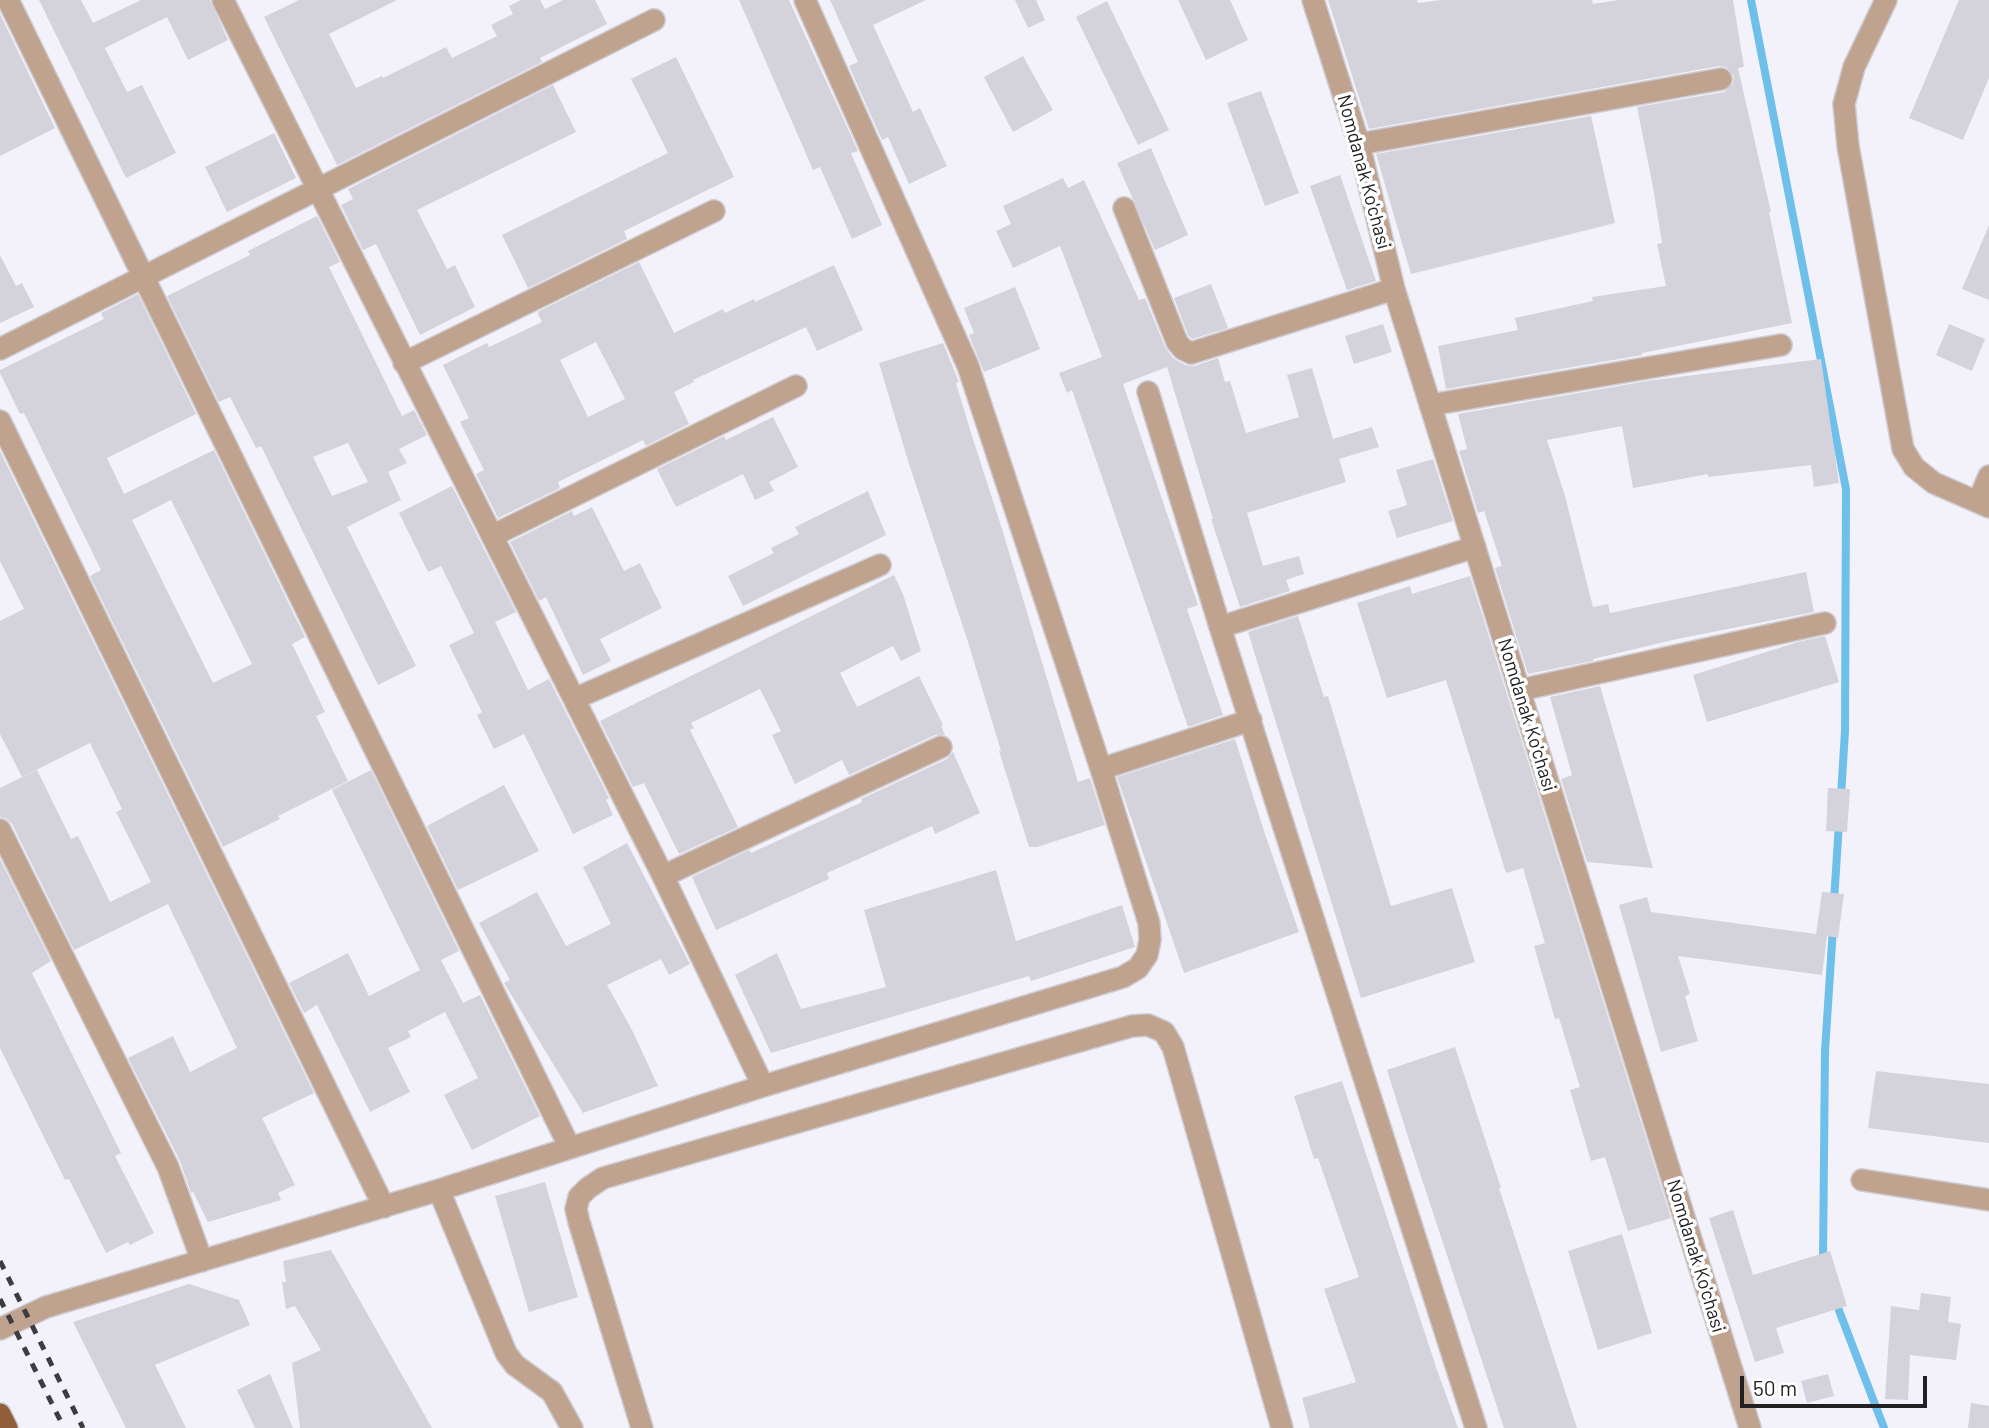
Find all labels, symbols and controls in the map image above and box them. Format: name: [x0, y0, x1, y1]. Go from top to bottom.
street label: Nomdanak Ko'chasi: [1332, 92, 1396, 252]
street label: Nomdanak Ko'chasi: [1493, 636, 1561, 794]
street label: Nomdanak Ko'chasi: [1662, 1177, 1730, 1335]
scale bar: [1744, 1362, 1931, 1406]
text: 50 m: [1753, 1375, 1797, 1400]

